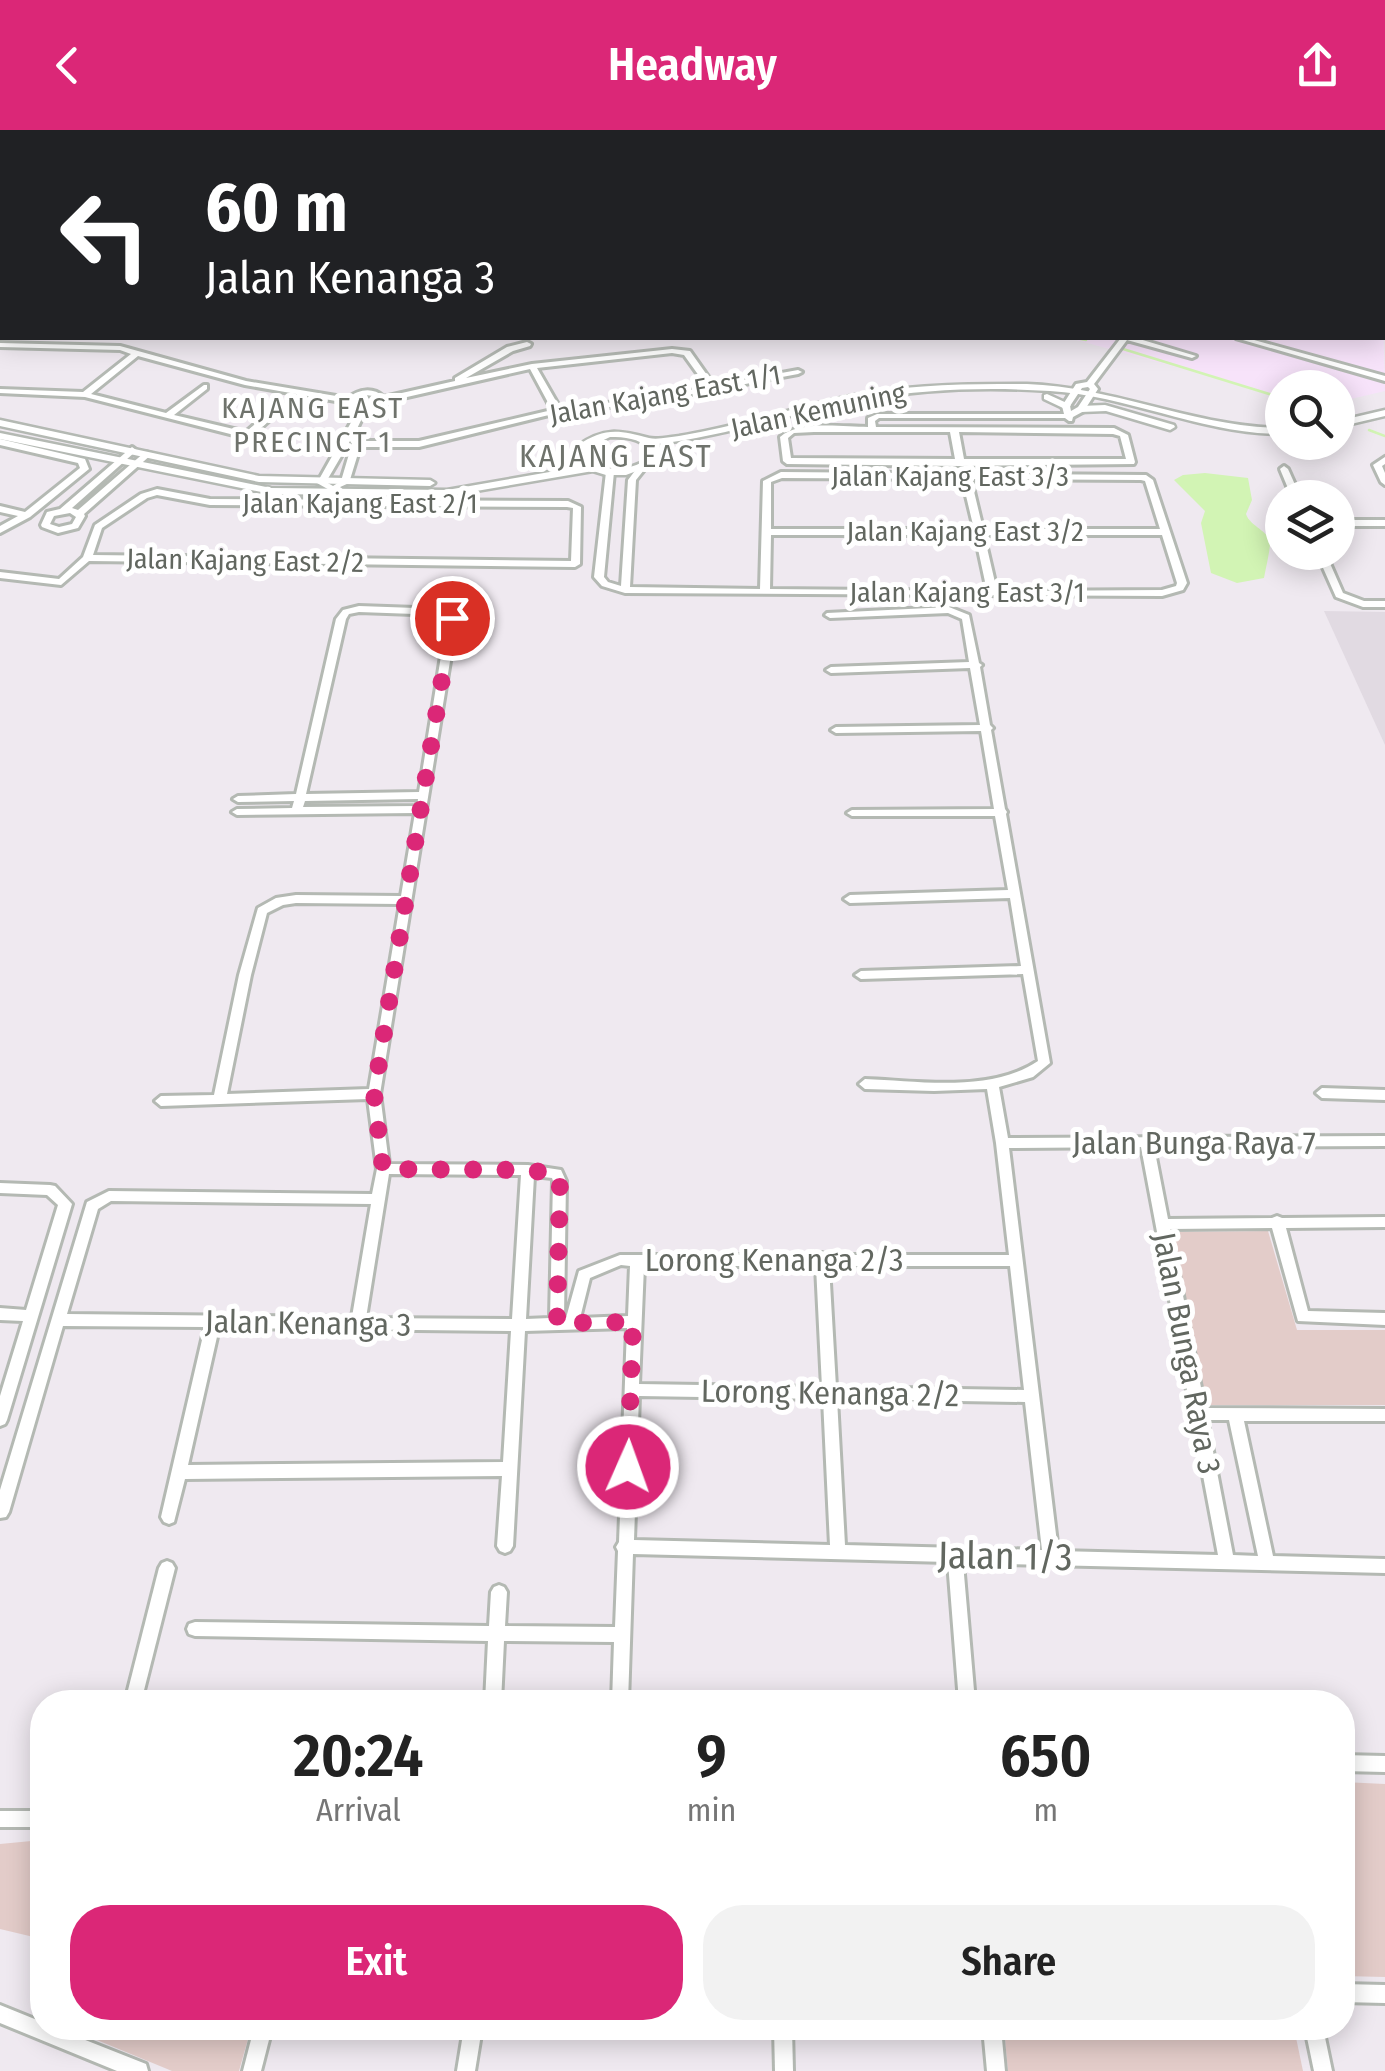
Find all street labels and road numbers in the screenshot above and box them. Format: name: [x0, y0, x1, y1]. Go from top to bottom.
street label: Jalan Kajang East 1/1: [547, 358, 783, 431]
street label: Jalan Kemuning: [728, 376, 909, 445]
street label: Jalan Kajang East 3/3: [831, 460, 1069, 493]
street label: Jalan Kajang East 2/1: [242, 487, 478, 520]
street label: Jalan Kajang East 3/2: [846, 515, 1084, 548]
street label: Jalan Kajang East 2/2: [126, 542, 364, 579]
street label: Jalan Kajang East 3/1: [849, 576, 1085, 609]
street label: Jalan Bunga Raya 7: [1072, 1124, 1316, 1162]
street label: Jalan Bunga Raya 3: [1145, 1229, 1229, 1477]
street label: Lorong Kenanga 2/3: [645, 1241, 903, 1279]
street label: Jalan Kenanga 3: [205, 1302, 411, 1344]
street label: Lorong Kenanga 2/2: [701, 1372, 959, 1414]
street label: Jalan 1/3: [937, 1532, 1073, 1580]

